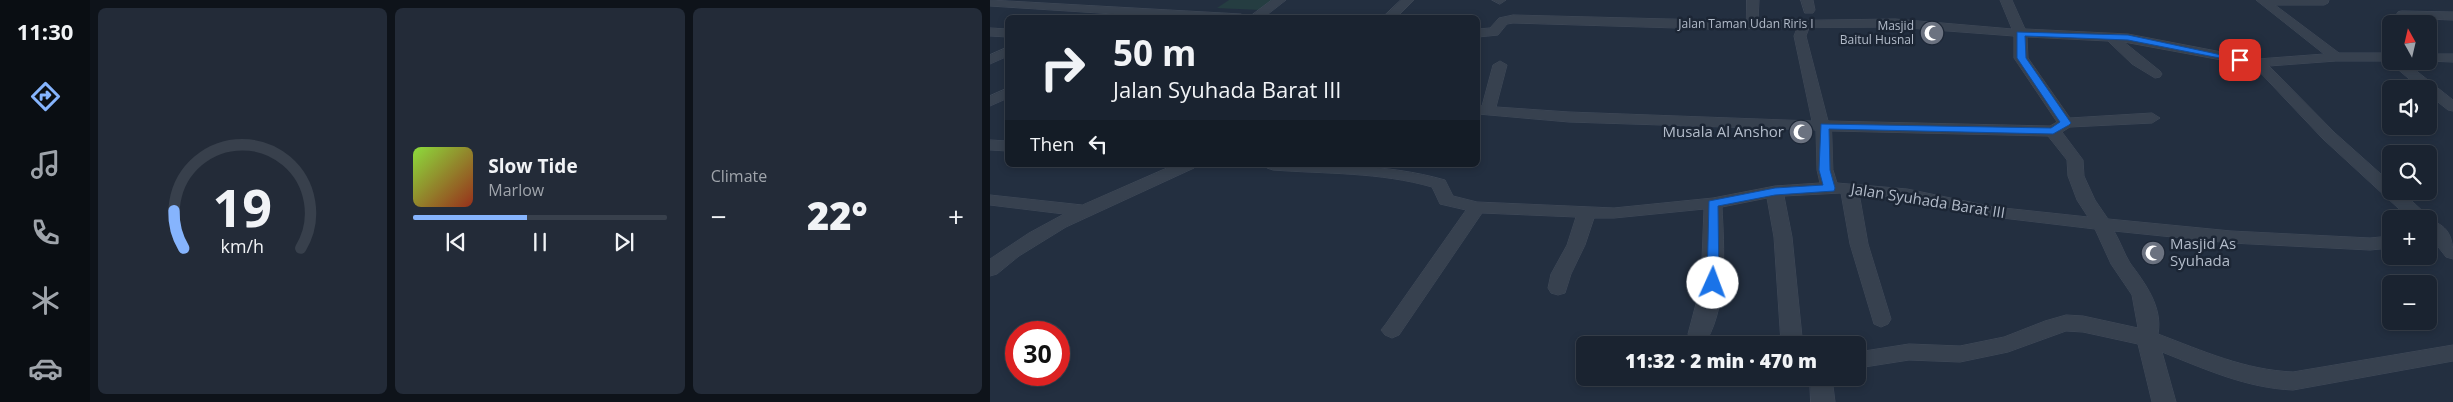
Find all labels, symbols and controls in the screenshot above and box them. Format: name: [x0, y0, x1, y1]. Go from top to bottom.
street label: Jalan Taman Udan Riris I: [1677, 15, 1814, 32]
north arrow: [2382, 15, 2438, 70]
map controls: [2382, 15, 2437, 330]
text: 11:30: [17, 16, 73, 46]
place label: Masjid Baitul Husnal: [1840, 17, 1914, 48]
mosque icon: Masjid Baitul Husnal: [1919, 20, 1945, 46]
text: 50 m: [1113, 29, 1196, 76]
icon: right: [1030, 35, 1095, 100]
pin: [2219, 39, 2261, 81]
icon: arrive: [2226, 46, 2254, 74]
text: Jalan Syuhada Barat III: [1113, 74, 1341, 104]
icon: directions: [28, 79, 63, 114]
button: sound: [2382, 80, 2437, 135]
mosque icon: Musala Al Anshor: [1788, 119, 1814, 145]
place label: Musala Al Anshor: [1662, 121, 1784, 141]
icon: left: [1084, 130, 1112, 158]
text: Then: [1030, 131, 1074, 157]
button: search: [2382, 145, 2437, 200]
icon: music: [28, 147, 63, 182]
text: Slow Tide: [488, 153, 578, 179]
text: Climate: [711, 165, 767, 187]
text: 19: [213, 171, 272, 242]
street label: Jalan Syuhada Barat III: [1848, 178, 2007, 222]
text: Marlow: [488, 179, 544, 201]
text: 22°: [807, 189, 868, 241]
text: −: [711, 197, 727, 235]
text: +: [948, 197, 964, 235]
button: +: [2382, 210, 2437, 265]
icon: phone: [28, 215, 63, 250]
icon: previous: [442, 228, 470, 256]
icon: pause: [526, 228, 554, 256]
icon: next: [610, 228, 638, 256]
place label: Masjid As Syuhada: [2170, 233, 2236, 270]
text: km/h: [221, 234, 264, 258]
mosque icon: Masjid As Syuhada: [2140, 240, 2166, 266]
position arrow: [1686, 256, 1738, 308]
button: −: [2382, 275, 2437, 330]
icon: climate: [28, 283, 63, 318]
speed limit sign: 30: [1005, 321, 1070, 386]
text: 11:32 · 2 min · 470 m: [1625, 348, 1817, 374]
icon: car: [28, 351, 63, 386]

